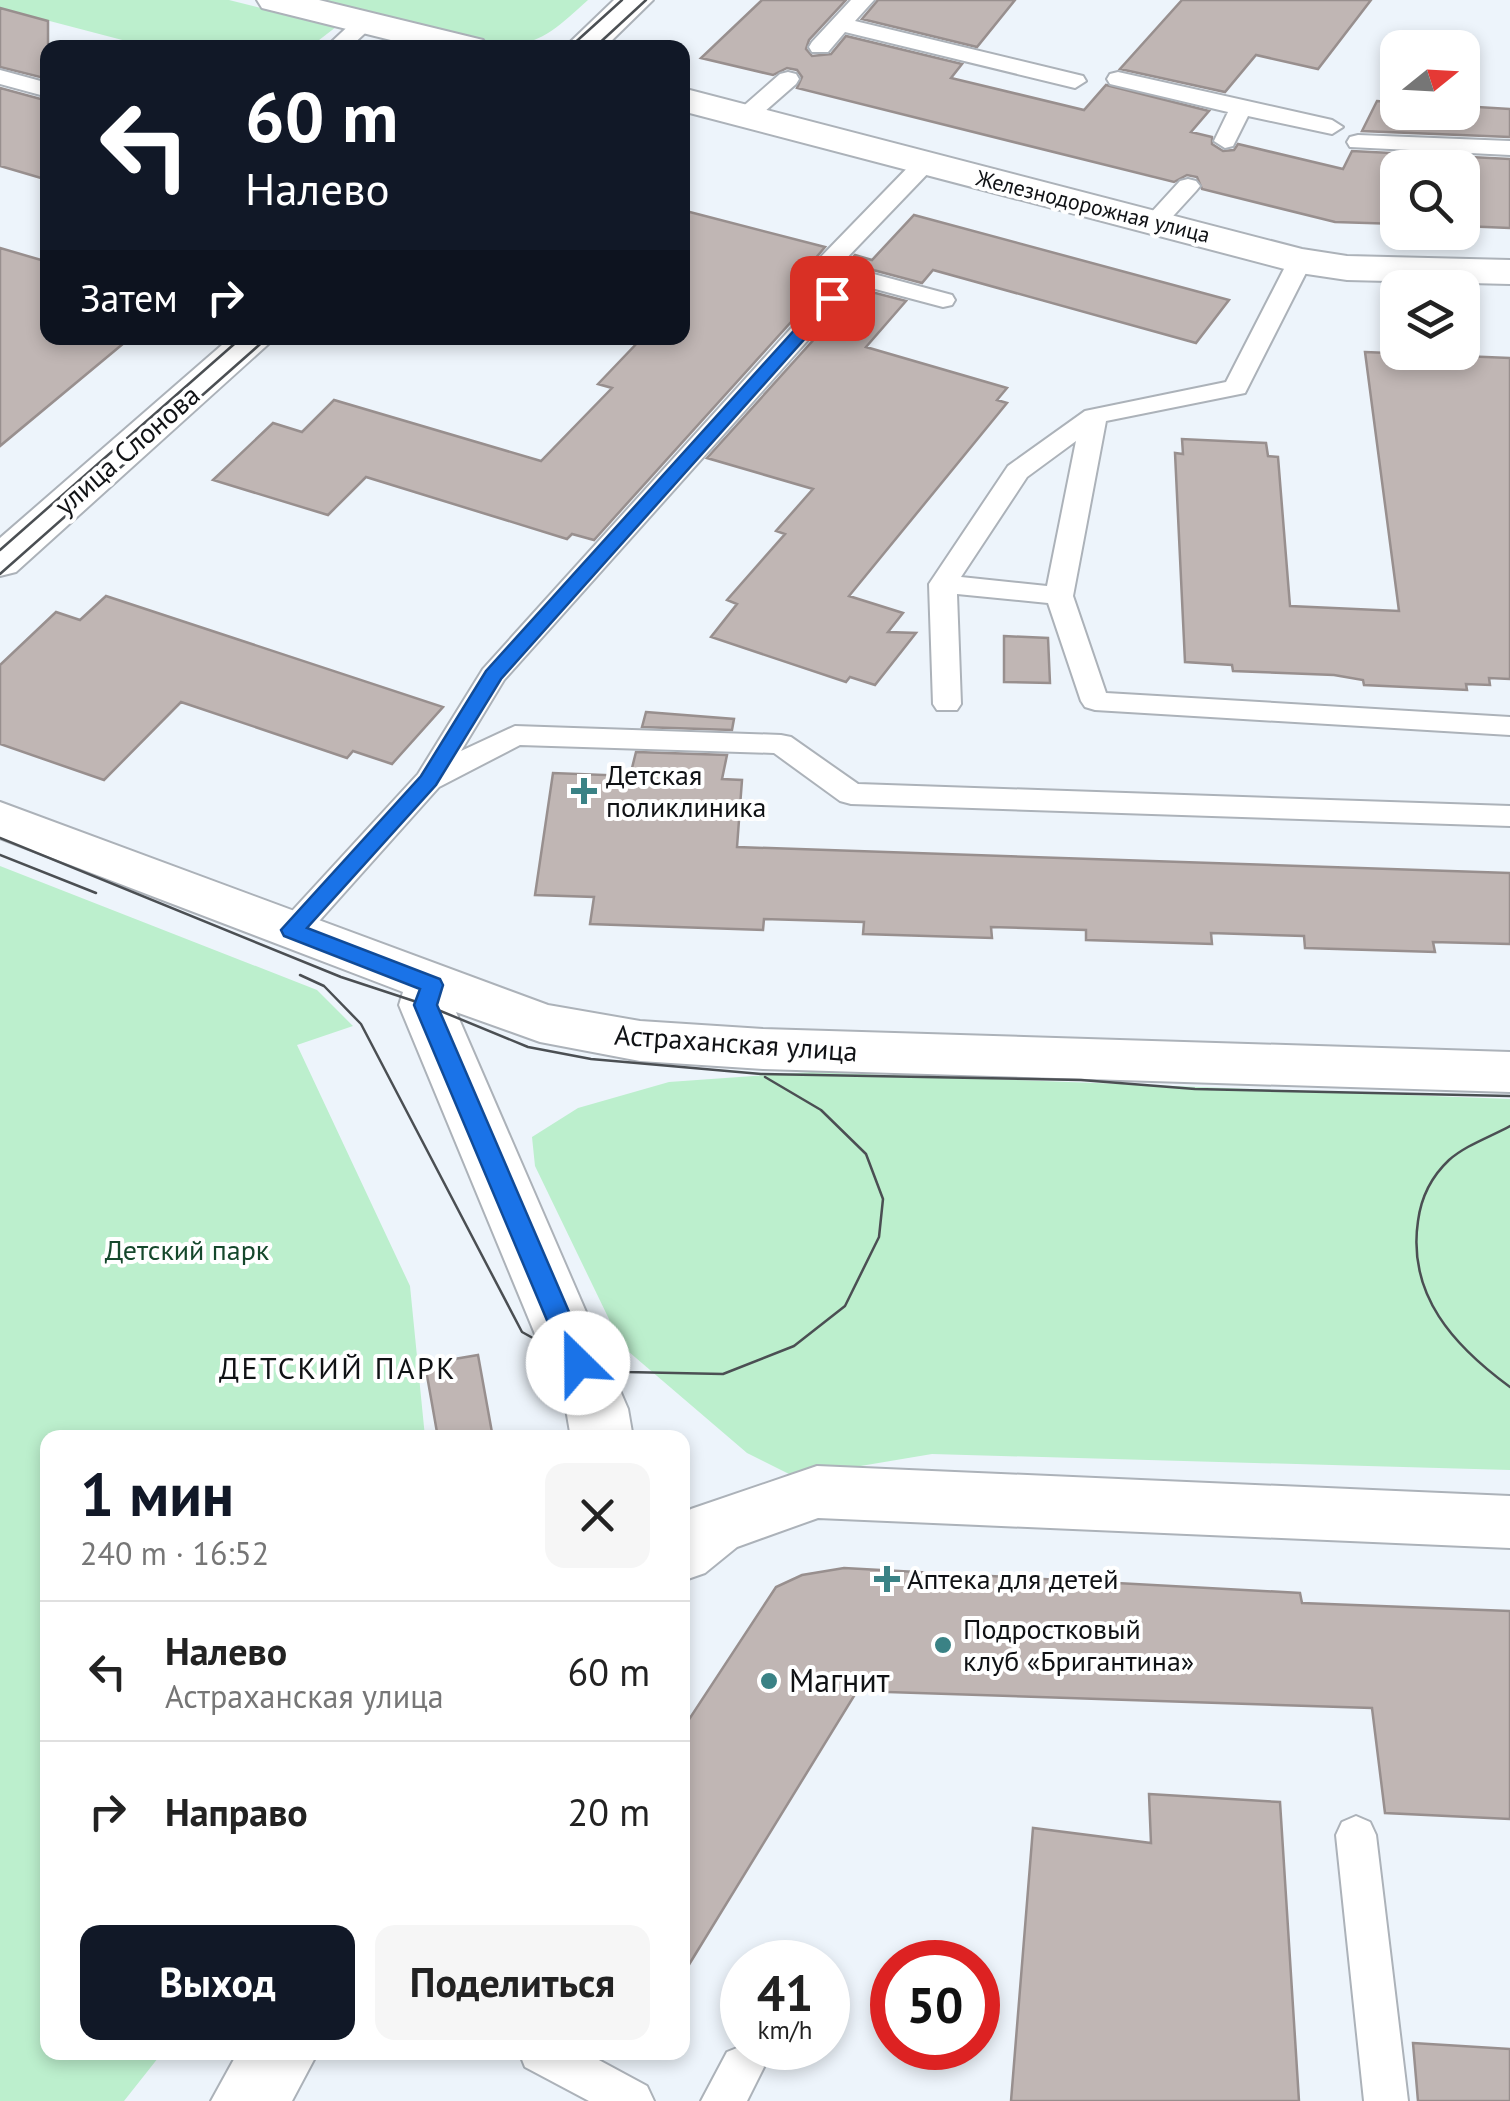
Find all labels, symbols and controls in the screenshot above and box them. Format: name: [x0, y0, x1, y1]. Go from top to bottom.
north arrow: [1380, 30, 1480, 130]
map controls: [1380, 30, 1480, 370]
text: 60 m: [245, 71, 398, 161]
icon: left: [80, 80, 210, 210]
button: search: [1380, 150, 1480, 250]
text: Налево: [245, 159, 390, 217]
street label: Железнодорожная улица: [972, 163, 1213, 249]
pin: [790, 256, 875, 341]
icon: right: [198, 270, 253, 325]
button: layers: [1380, 270, 1480, 370]
icon: arrive: [805, 271, 860, 326]
text: Затем: [80, 273, 178, 322]
street label: улица Слонова: [46, 376, 207, 523]
place label: Детская поликлиника: [606, 756, 766, 825]
marker: Детская поликлиника: [571, 778, 597, 804]
street label: Астраханская улица: [613, 1016, 859, 1069]
park label: Детский парк: [105, 1231, 270, 1268]
position arrow: [526, 1311, 630, 1415]
district label: ДЕТСКИЙ ПАРК: [219, 1348, 457, 1387]
text: 1 мин: [80, 1455, 234, 1533]
button: close: [545, 1463, 650, 1568]
text: 240 m · 16:52: [80, 1532, 269, 1574]
place label: Аптека для детей: [907, 1560, 1118, 1597]
marker: Аптека для детей: [876, 1568, 898, 1590]
place label: Подростковый клуб «Бригантина»: [963, 1610, 1194, 1679]
text: Налево: [165, 1626, 287, 1675]
marker: Подростковый клуб «Бригантина»: [932, 1634, 954, 1656]
icon: left: [80, 1644, 135, 1699]
text: 60 m: [568, 1647, 650, 1696]
place label: Магнит: [789, 1659, 890, 1701]
marker: Магнит: [758, 1670, 780, 1692]
text: Астраханская улица: [165, 1675, 444, 1717]
icon: right: [80, 1784, 135, 1839]
text: Направо: [165, 1787, 308, 1836]
text: 20 m: [568, 1787, 650, 1836]
button: Выход: [80, 1925, 355, 2040]
button: Поделиться: [375, 1925, 650, 2040]
speed limit sign: 50: [870, 1940, 1000, 2070]
text: 41: [757, 1960, 813, 2025]
text: km/h: [758, 2014, 812, 2046]

